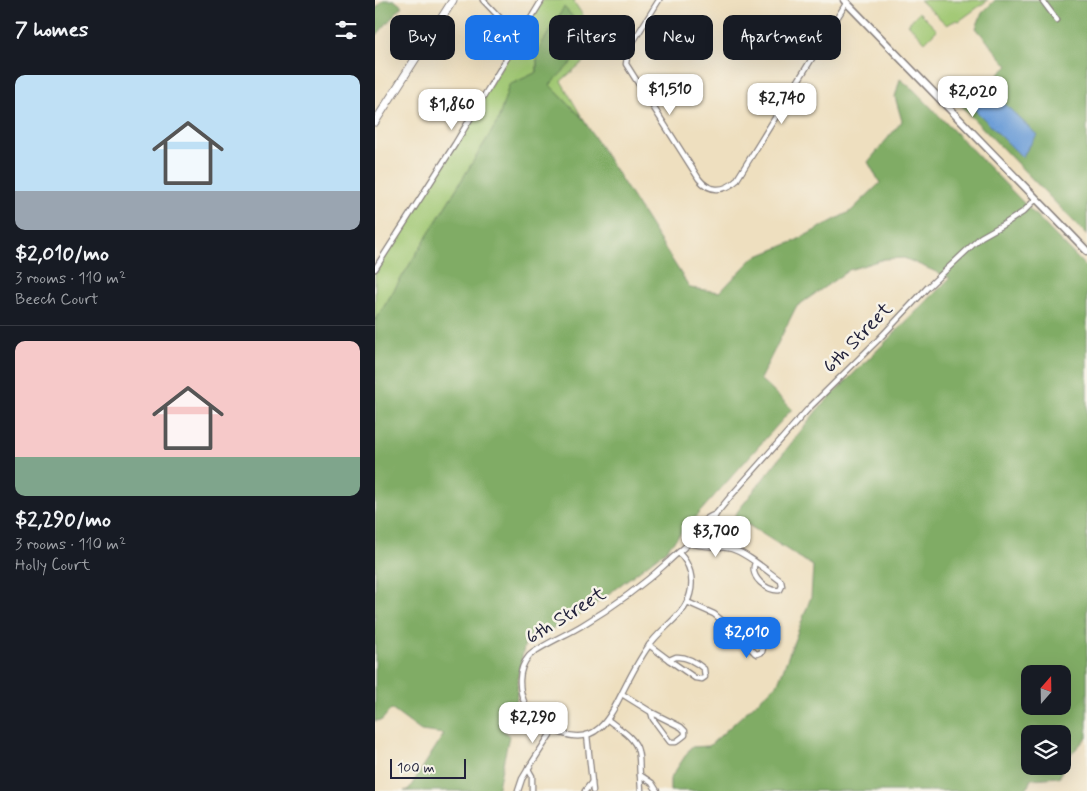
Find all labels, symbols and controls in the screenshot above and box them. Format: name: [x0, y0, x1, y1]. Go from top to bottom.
chip: Buy: [390, 15, 455, 60]
chip: Rent: [465, 15, 539, 60]
chip: Filters: [549, 15, 635, 60]
chip: New: [645, 15, 713, 60]
chip: Apartment: [723, 15, 841, 60]
text: 7 homes: [15, 16, 88, 44]
icon: filters: [332, 16, 360, 44]
pin: $1,510: [629, 74, 711, 116]
pin: $2,020: [932, 76, 1014, 118]
text: $1,510: [648, 79, 692, 100]
text: $2,020: [949, 81, 997, 102]
pin: $2,740: [741, 82, 823, 125]
pin: $1,860: [411, 88, 493, 131]
text: $2,740: [758, 88, 806, 109]
text: $1,860: [429, 94, 475, 115]
icon: home: [143, 108, 233, 198]
text: $2,010/mo: [15, 240, 109, 268]
text: 3 rooms · 110 m²: [15, 268, 126, 289]
text: Beech Court: [15, 289, 99, 310]
street label: 6th Street: [817, 296, 899, 380]
icon: home: [143, 373, 233, 463]
text: $2,290/mo: [15, 506, 111, 534]
pin: $3,700: [675, 516, 757, 558]
text: $3,700: [693, 521, 739, 542]
text: 3 rooms · 110 m²: [15, 534, 126, 555]
text: Holly Court: [15, 555, 90, 576]
street label: 6th Street: [521, 581, 611, 651]
pin: $2,010: [706, 616, 788, 659]
text: $2,010: [724, 622, 770, 643]
north arrow: [1021, 665, 1071, 715]
map controls: [1021, 665, 1071, 775]
pin: $2,290: [492, 702, 574, 744]
text: $2,290: [510, 707, 556, 728]
button: layers: [1021, 725, 1071, 775]
scale bar: [390, 756, 466, 779]
text: 100 m: [397, 759, 435, 777]

